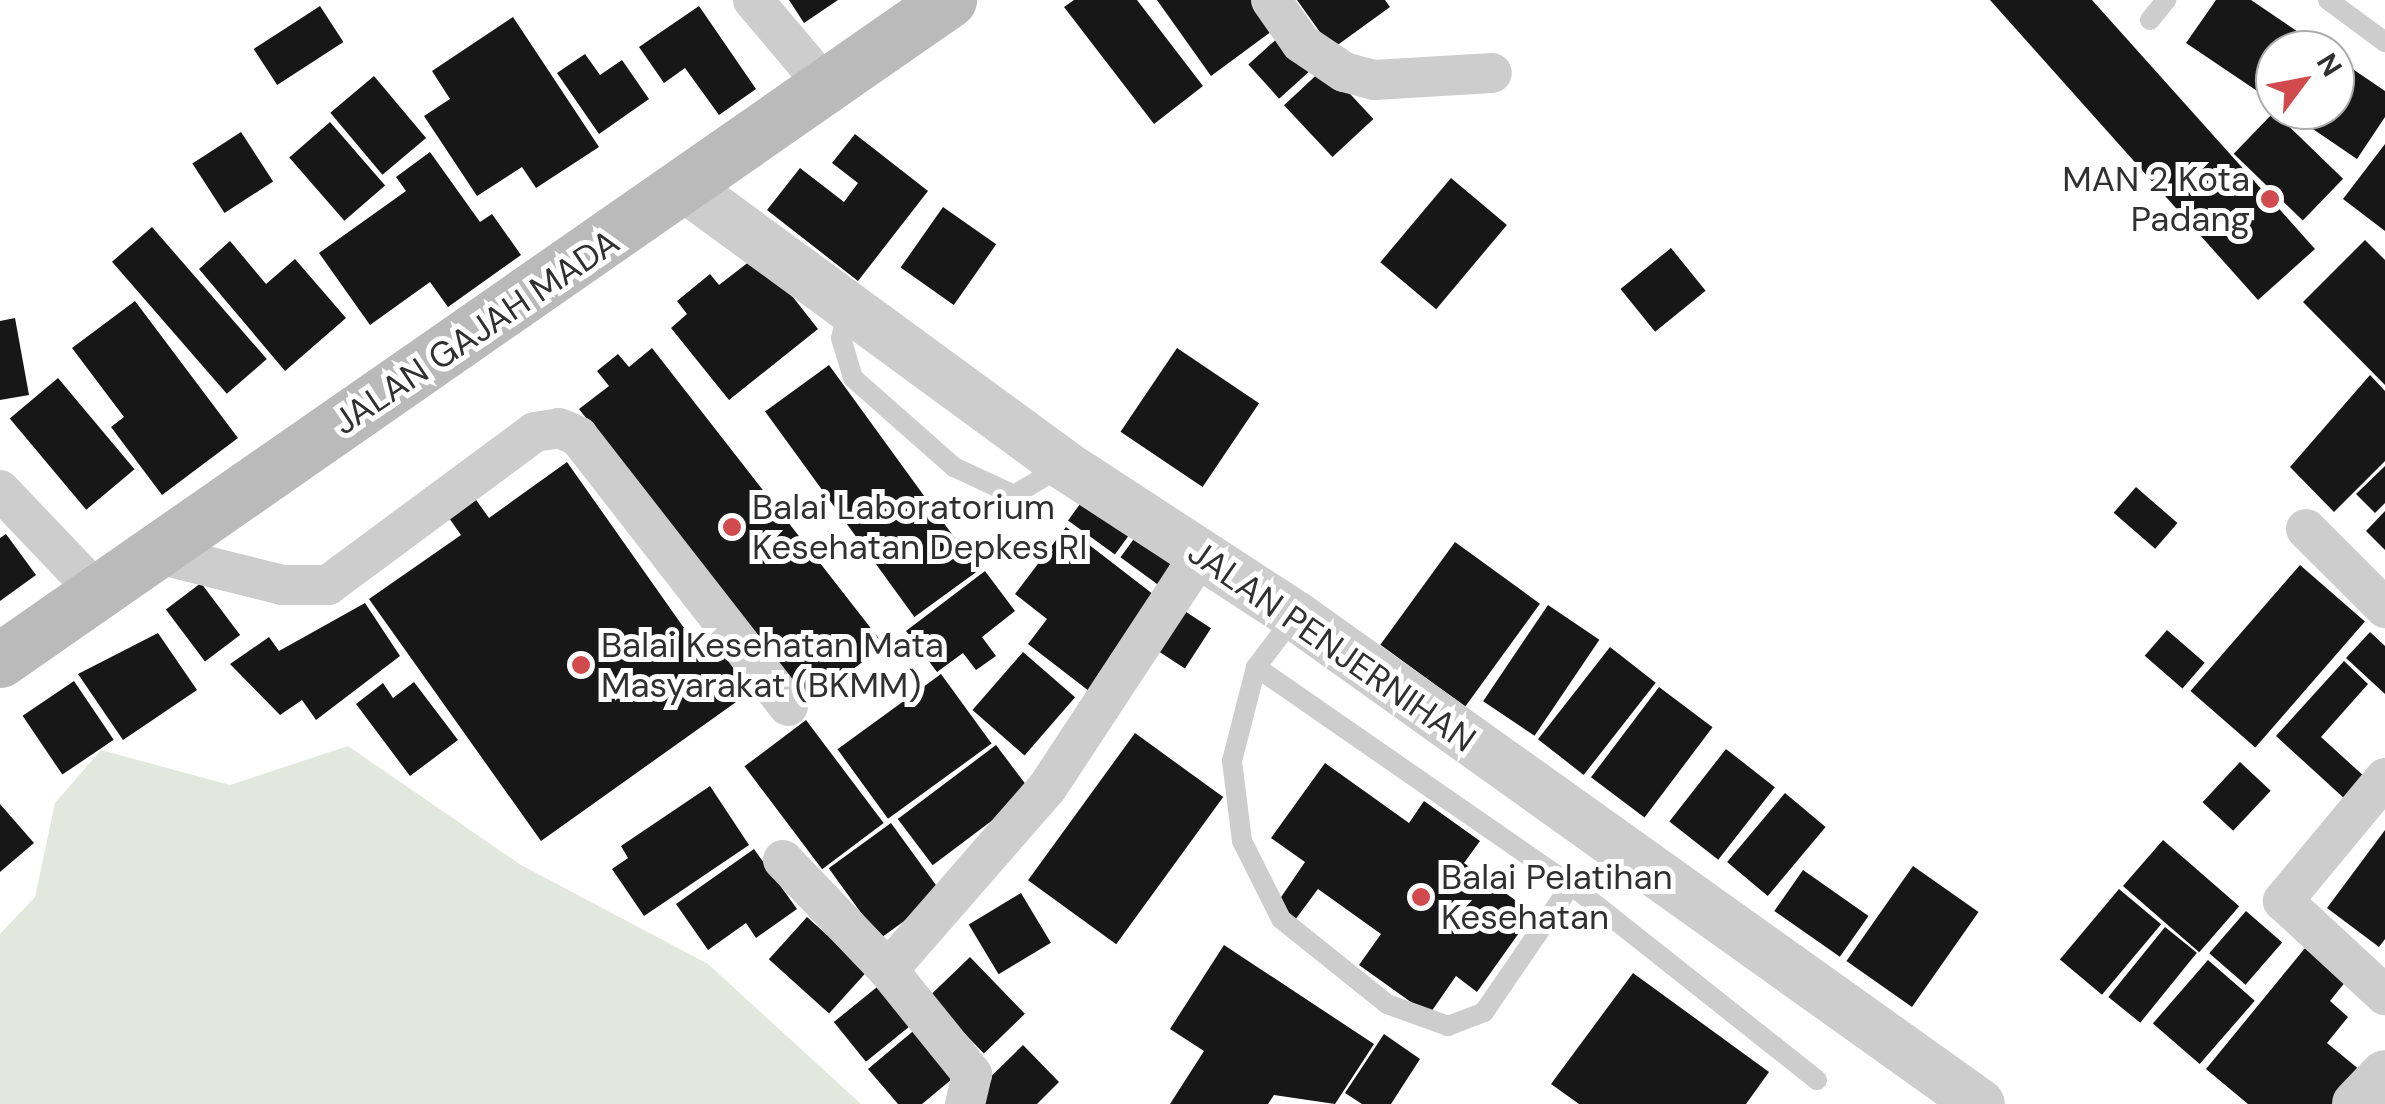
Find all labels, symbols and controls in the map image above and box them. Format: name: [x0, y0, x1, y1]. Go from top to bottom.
north arrow: [2255, 30, 2355, 130]
text: N: [2308, 46, 2350, 83]
place label: MAN 2 Kota Padang: [2062, 158, 2250, 240]
marker: MAN 2 Kota Padang: [2259, 188, 2281, 210]
street label: JALAN GAJAH MADA: [325, 221, 627, 443]
place label: Balai Laboratorium Kesehatan Depkes RI: [752, 486, 1087, 568]
marker: Balai Laboratorium Kesehatan Depkes RI: [721, 516, 743, 538]
street label: JALAN PENJERNIHAN: [1180, 531, 1484, 761]
place label: Balai Kesehatan Mata Masyarakat (BKMM): [601, 624, 944, 706]
marker: Balai Kesehatan Mata Masyarakat (BKMM): [570, 654, 592, 676]
place label: Balai Pelatihan Kesehatan: [1441, 856, 1673, 938]
marker: Balai Pelatihan Kesehatan: [1410, 886, 1432, 908]

